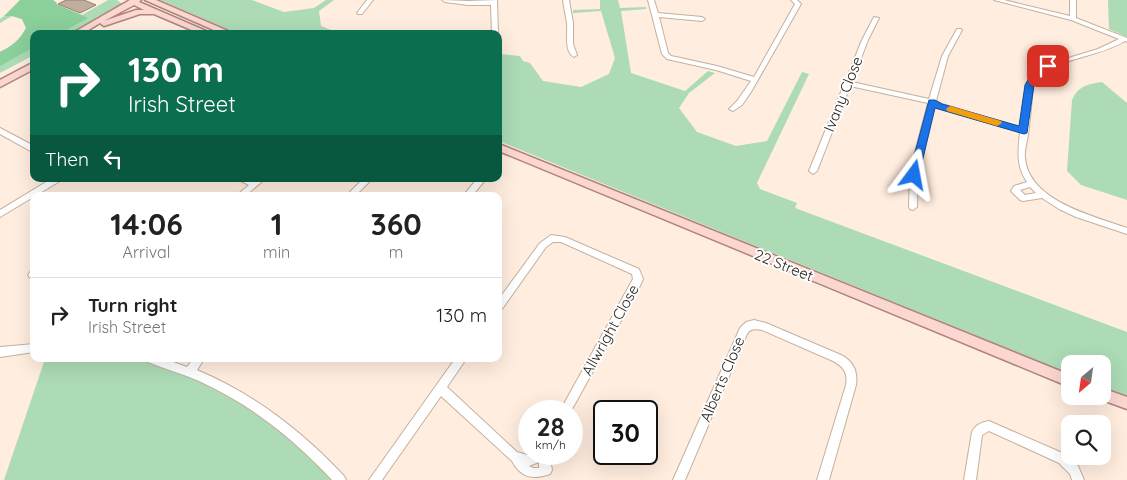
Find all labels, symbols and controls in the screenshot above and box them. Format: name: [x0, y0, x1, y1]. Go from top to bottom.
pin: [1027, 45, 1069, 87]
text: 130 m: [128, 47, 224, 91]
icon: right: [45, 50, 110, 115]
icon: arrive: [1034, 52, 1062, 80]
street label: Ivany Close: [819, 54, 867, 134]
text: Irish Street: [128, 90, 236, 118]
icon: left: [99, 145, 127, 173]
text: Then: [45, 147, 89, 171]
position arrow: [887, 148, 939, 200]
text: 14:06: [110, 205, 183, 243]
text: 1: [271, 205, 283, 243]
text: 360: [371, 205, 422, 243]
text: Arrival: [123, 242, 170, 262]
text: min: [263, 242, 290, 262]
text: m: [389, 242, 403, 262]
street label: 22 Street: [752, 245, 816, 285]
street label: Allwright Close: [577, 281, 643, 379]
text: Turn right: [88, 293, 177, 317]
icon: right: [45, 301, 73, 329]
text: 130 m: [436, 303, 487, 327]
text: Irish Street: [88, 317, 166, 337]
street label: Alberts Close: [696, 334, 748, 424]
north arrow: [1061, 355, 1111, 405]
map controls: [1061, 355, 1111, 465]
speed limit sign: 30: [593, 400, 658, 465]
text: 28: [537, 411, 564, 442]
button: search: [1061, 415, 1111, 465]
text: km/h: [535, 437, 566, 452]

